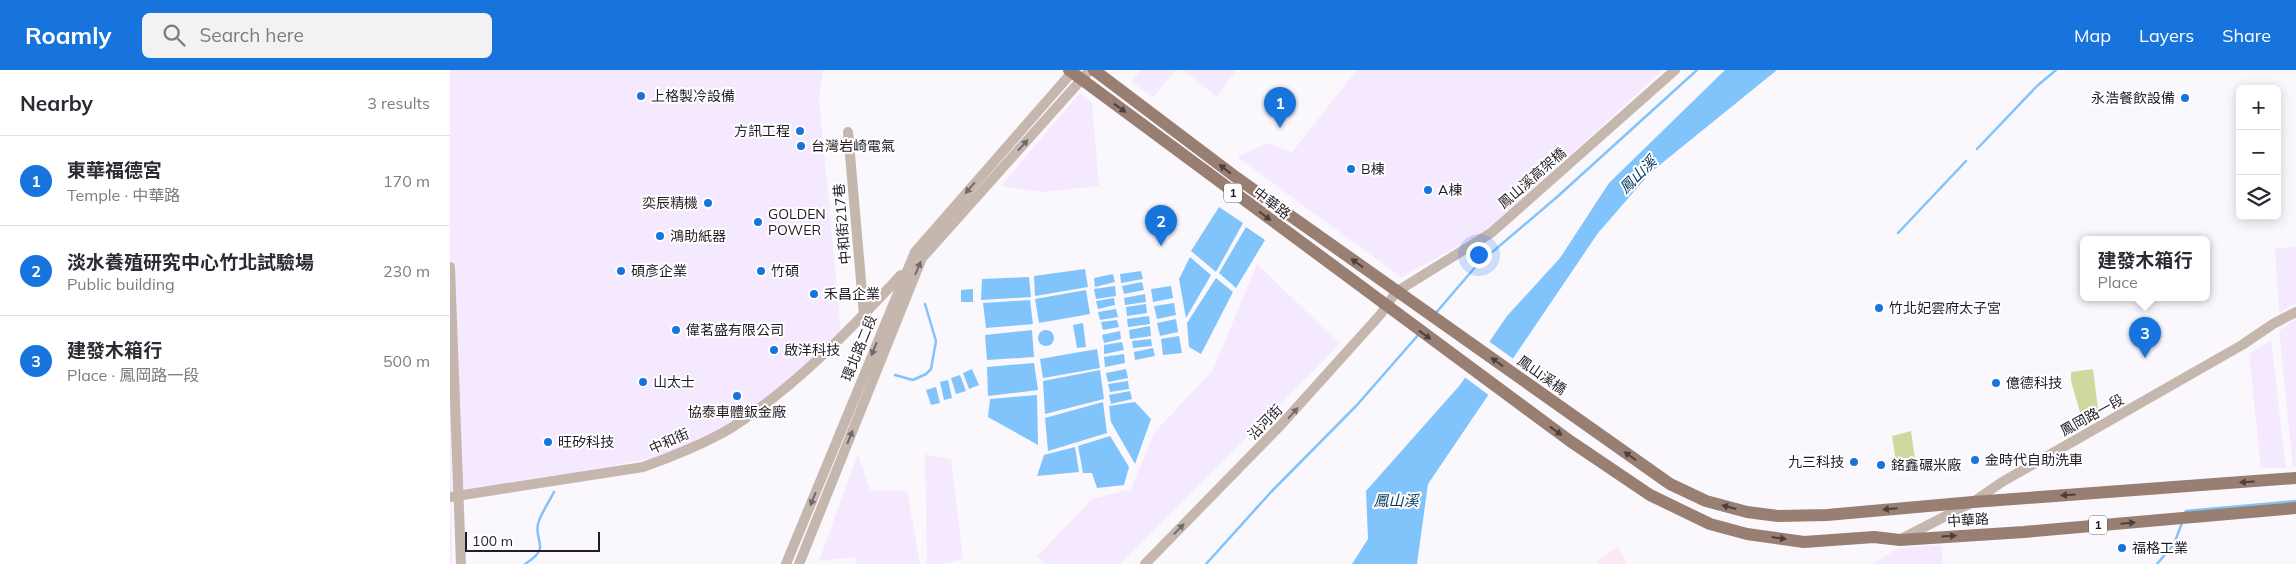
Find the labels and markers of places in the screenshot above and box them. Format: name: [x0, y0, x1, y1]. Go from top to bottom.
place label: 上格製冷設備: [651, 87, 735, 105]
pin: 1: [1264, 87, 1296, 128]
place label: 永浩餐飲設備: [2091, 89, 2175, 107]
marker: 上格製冷設備: [635, 90, 647, 102]
marker: 永浩餐飲設備: [2179, 92, 2191, 104]
place label: 方訊工程: [734, 122, 790, 140]
marker: 方訊工程: [794, 125, 806, 137]
place label: 台灣岩崎電氣: [811, 137, 895, 155]
marker: 台灣岩崎電氣: [795, 140, 807, 152]
place label: B棟: [1361, 160, 1385, 178]
marker: B棟: [1345, 163, 1357, 175]
place label: A棟: [1438, 181, 1462, 199]
marker: A棟: [1422, 184, 1434, 196]
place label: 奕辰精機: [642, 194, 698, 212]
marker: 奕辰精機: [702, 197, 714, 209]
place label: GOLDEN POWER: [768, 205, 826, 239]
pin: 2: [1145, 205, 1177, 246]
marker: GOLDEN POWER: [752, 216, 764, 228]
place label: 鴻助紙器: [670, 227, 726, 245]
marker: 鴻助紙器: [654, 230, 666, 242]
place label: 碩彥企業: [631, 262, 687, 280]
place label: 竹碩: [771, 262, 799, 280]
marker: 碩彥企業: [615, 265, 627, 277]
marker: 竹碩: [755, 265, 767, 277]
place label: 禾昌企業: [824, 285, 880, 303]
marker: 禾昌企業: [808, 288, 820, 300]
place label: 竹北妃雲府太子宮: [1889, 299, 2001, 317]
marker: 竹北妃雲府太子宮: [1873, 302, 1885, 314]
pin: 3: [2129, 317, 2161, 358]
place label: 偉茗盛有限公司: [686, 321, 784, 339]
marker: 偉茗盛有限公司: [670, 324, 682, 336]
place label: 啟洋科技: [784, 341, 840, 359]
marker: 啟洋科技: [768, 344, 780, 356]
place label: 山太士: [653, 373, 695, 391]
place label: 億德科技: [2006, 374, 2062, 392]
marker: 山太士: [637, 376, 649, 388]
marker: 億德科技: [1990, 377, 2002, 389]
marker: 協泰車體鈑金廠: [731, 390, 743, 402]
place label: 協泰車體鈑金廠: [688, 403, 786, 421]
place label: 旺矽科技: [558, 433, 614, 451]
marker: 旺矽科技: [542, 436, 554, 448]
place label: 金時代自助洗車: [1985, 451, 2083, 469]
place label: 九三科技: [1788, 453, 1844, 471]
marker: 金時代自助洗車: [1969, 454, 1981, 466]
marker: 九三科技: [1848, 456, 1860, 468]
place label: 銘鑫碾米廠: [1891, 456, 1961, 474]
marker: 銘鑫碾米廠: [1875, 459, 1887, 471]
place label: 福格工業: [2132, 539, 2188, 557]
marker: 福格工業: [2116, 542, 2128, 554]

